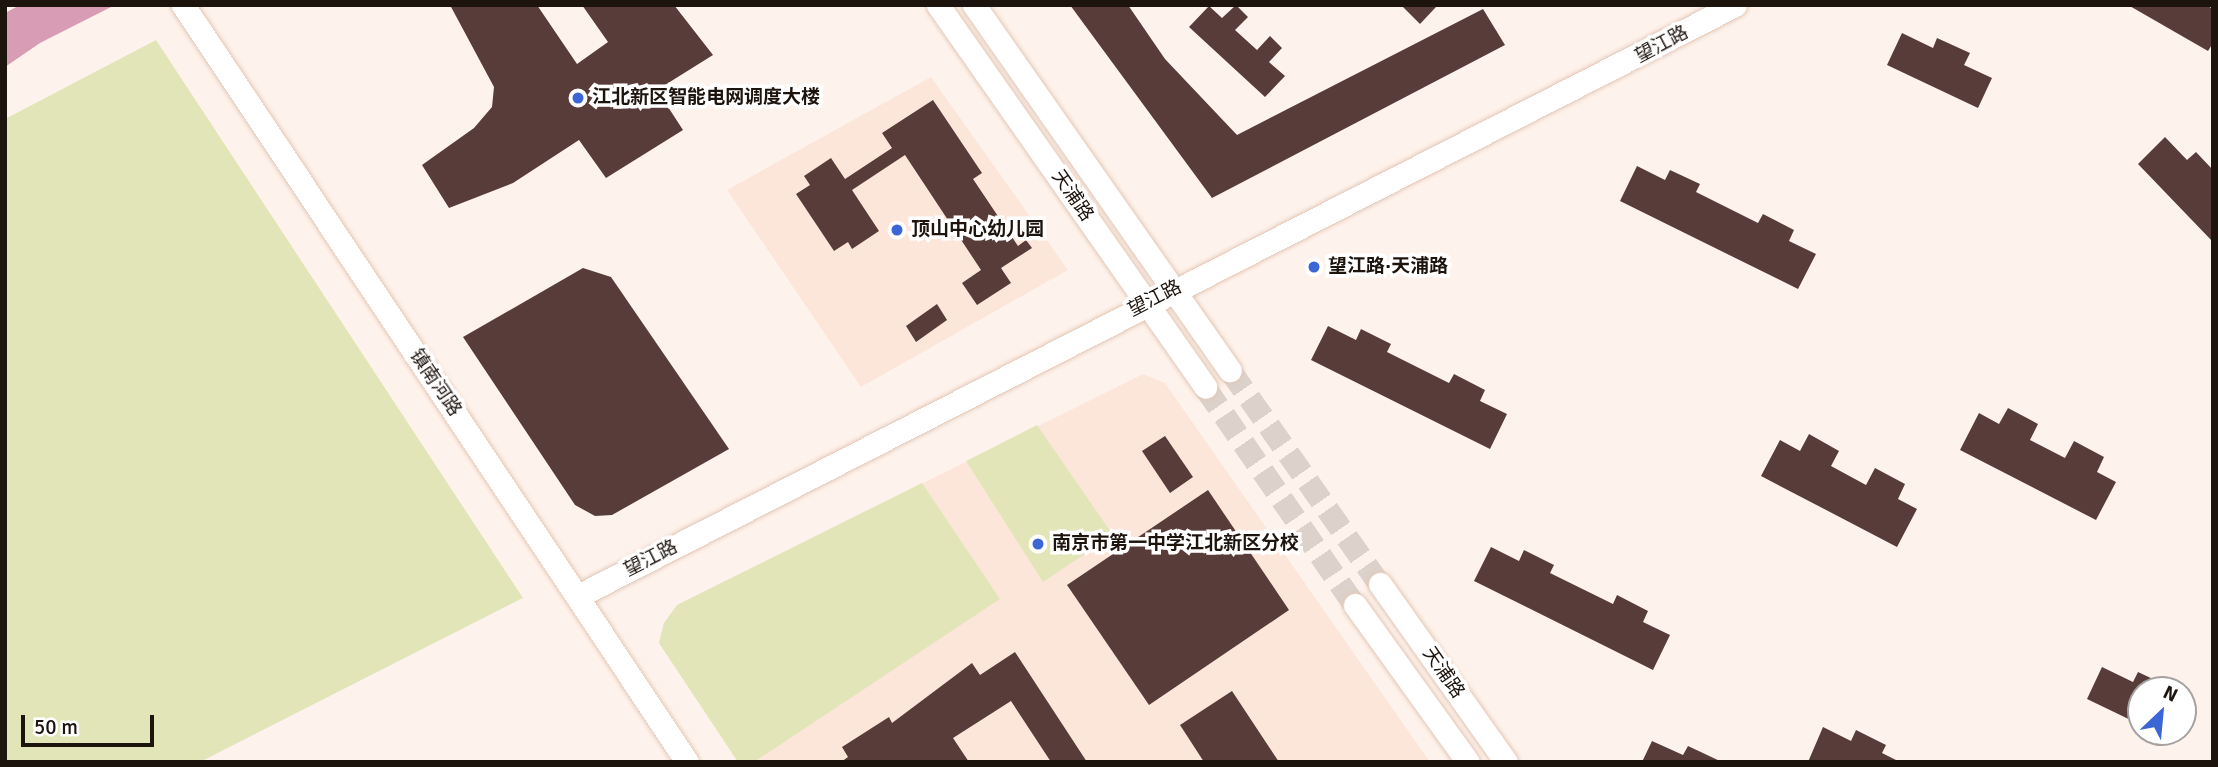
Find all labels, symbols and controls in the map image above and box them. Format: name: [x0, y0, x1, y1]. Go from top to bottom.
street label: 望江路: [1631, 22, 1693, 68]
place label: 江北新区智能电网调度大楼: [592, 87, 820, 109]
marker: 江北新区智能电网调度大楼: [570, 90, 586, 106]
street label: 天浦路: [1046, 166, 1098, 226]
place label: 顶山中心幼儿园: [911, 219, 1044, 241]
marker: 顶山中心幼儿园: [889, 222, 905, 238]
place label: 望江路·天浦路: [1328, 256, 1448, 278]
marker: 望江路·天浦路: [1306, 259, 1322, 275]
street label: 望江路: [1124, 276, 1186, 322]
street label: 镇南河路: [404, 345, 466, 421]
place label: 南京市第一中学江北新区分校: [1052, 533, 1299, 555]
street label: 望江路: [620, 536, 682, 582]
marker: 南京市第一中学江北新区分校: [1030, 536, 1046, 552]
street label: 天浦路: [1417, 643, 1469, 703]
north arrow: [2127, 676, 2197, 746]
text: N: [2159, 680, 2182, 708]
scale bar: [24, 700, 158, 744]
text: 50 m: [34, 714, 78, 740]

